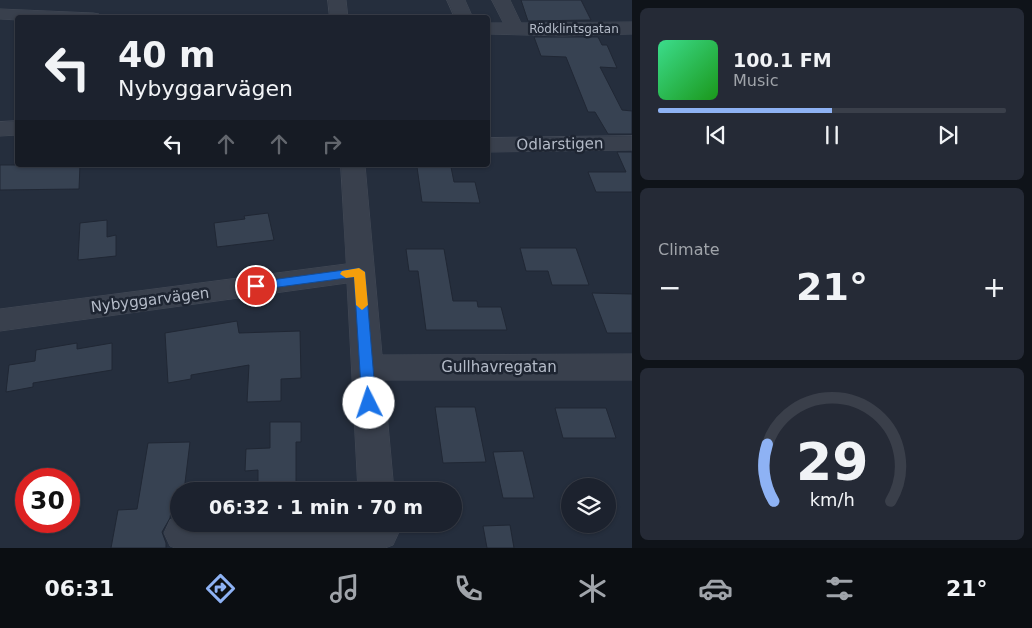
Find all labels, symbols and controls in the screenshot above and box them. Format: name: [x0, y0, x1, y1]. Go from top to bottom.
street label: Rödklintsgatan: [529, 22, 619, 36]
icon: left: [35, 35, 100, 100]
text: 40 m: [118, 35, 215, 75]
text: 100.1 FM: [733, 49, 832, 71]
text: Music: [733, 71, 779, 90]
text: Nybyggarvägen: [118, 76, 293, 101]
icon: previous: [702, 121, 730, 149]
icon: pause: [818, 121, 846, 149]
icon: next: [934, 121, 962, 149]
icon: left: [159, 130, 187, 158]
icon: ahead: [212, 130, 240, 158]
icon: ahead: [265, 130, 293, 158]
icon: right: [318, 130, 346, 158]
street label: Odlarstigen: [516, 134, 604, 154]
text: Climate: [658, 240, 720, 259]
pin: [235, 265, 277, 307]
text: 21°: [796, 265, 868, 309]
text: −: [658, 271, 681, 304]
text: +: [983, 271, 1006, 304]
icon: arrive: [242, 272, 270, 300]
street label: Nybyggarvägen: [90, 284, 210, 316]
street label: Gullhavregatan: [441, 358, 557, 376]
position arrow: [342, 376, 394, 428]
text: 29: [796, 432, 868, 492]
speed limit sign: 30: [15, 468, 80, 533]
map controls: [561, 478, 616, 533]
button: layers: [561, 478, 616, 533]
text: km/h: [809, 489, 855, 510]
text: 06:32 · 1 min · 70 m: [209, 496, 423, 518]
icon: directions: [203, 571, 238, 606]
icon: music: [327, 571, 362, 606]
icon: phone: [451, 571, 486, 606]
icon: climate: [575, 571, 610, 606]
icon: car: [698, 571, 733, 606]
icon: filters: [822, 571, 857, 606]
text: 06:31: [44, 576, 114, 601]
text: 21°: [946, 576, 988, 601]

